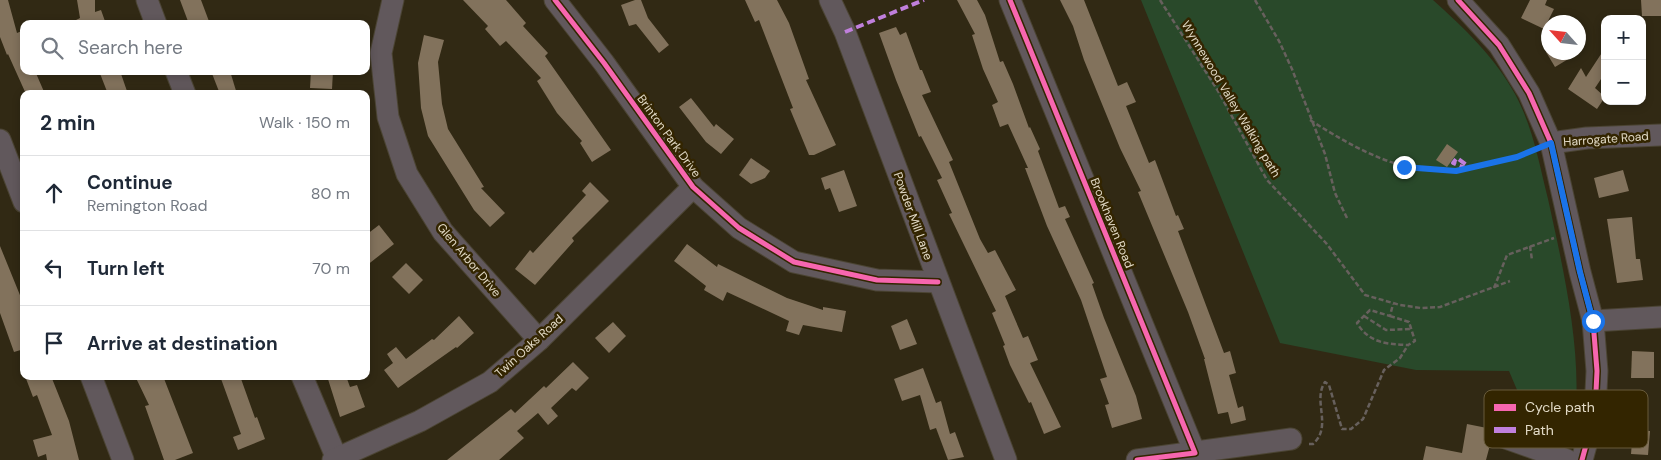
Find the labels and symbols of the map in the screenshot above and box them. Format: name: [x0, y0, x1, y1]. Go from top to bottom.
north arrow: [1541, 15, 1586, 60]
street label: Wynnewood Valley Walking path: [1178, 18, 1284, 180]
street label: Brinton Park Drive: [634, 91, 705, 181]
street label: Harrogate Road: [1563, 128, 1649, 150]
route end: [1393, 156, 1416, 179]
street label: Powder Mill Lane: [890, 170, 936, 262]
street label: Brookhaven Road: [1087, 176, 1137, 270]
street label: Glen Arbor Drive: [433, 220, 505, 300]
route start: [1582, 310, 1605, 333]
street label: Twin Oaks Road: [491, 311, 567, 381]
legend: [1484, 390, 1648, 448]
text: Cycle path: [1525, 398, 1595, 416]
text: Path: [1525, 421, 1554, 439]

